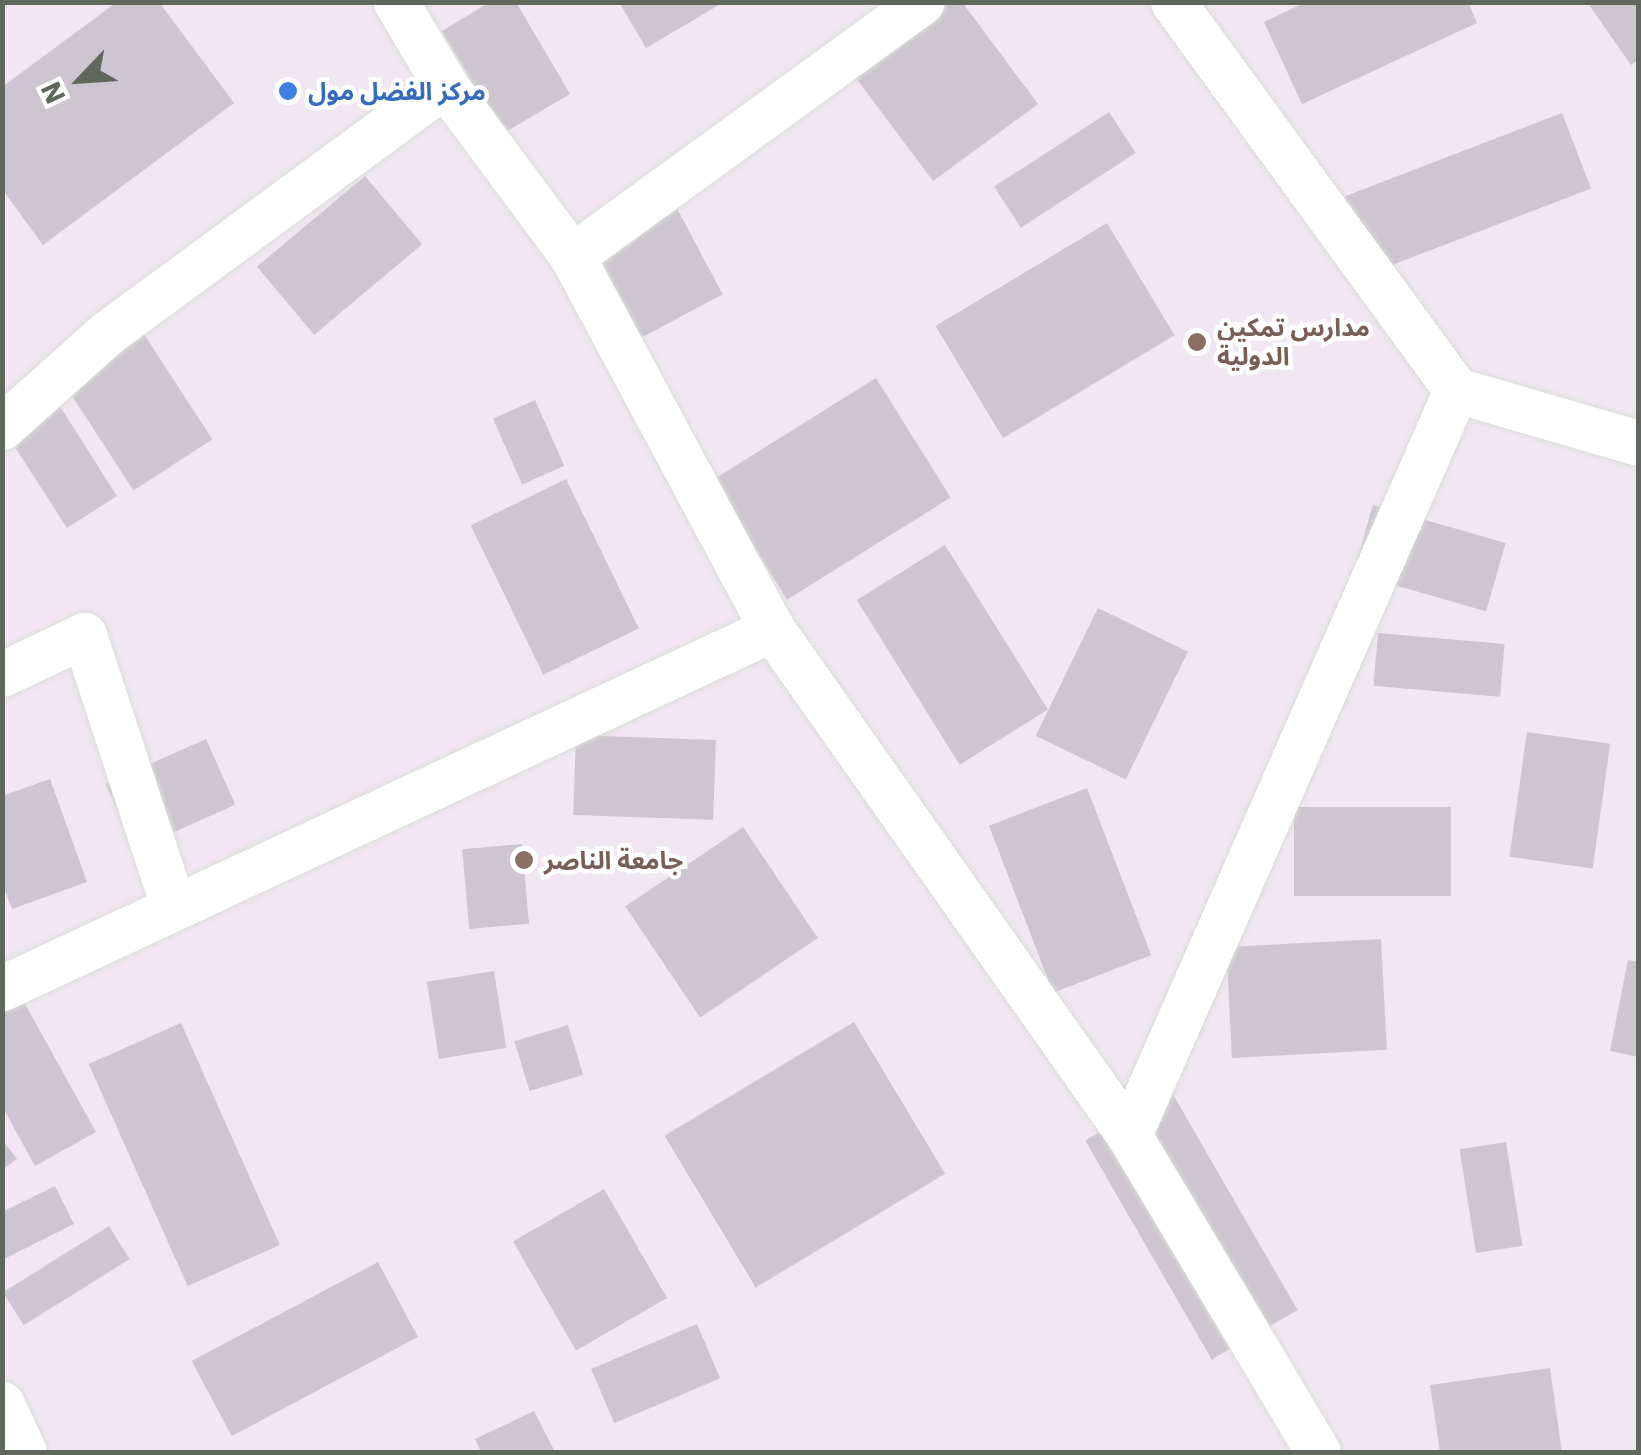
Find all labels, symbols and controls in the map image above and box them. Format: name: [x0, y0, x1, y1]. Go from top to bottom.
north arrow: [30, 30, 130, 130]
text: N: [31, 76, 73, 110]
place label: مركز الفضل مول: [308, 76, 486, 106]
marker: مركز الفضل مول: [277, 80, 299, 102]
place label: مدارس تمكين الدولية: [1217, 313, 1370, 372]
marker: مدارس تمكين الدولية: [1186, 331, 1208, 353]
place label: جامعة الناصر: [544, 845, 683, 875]
marker: جامعة الناصر: [513, 849, 535, 871]

